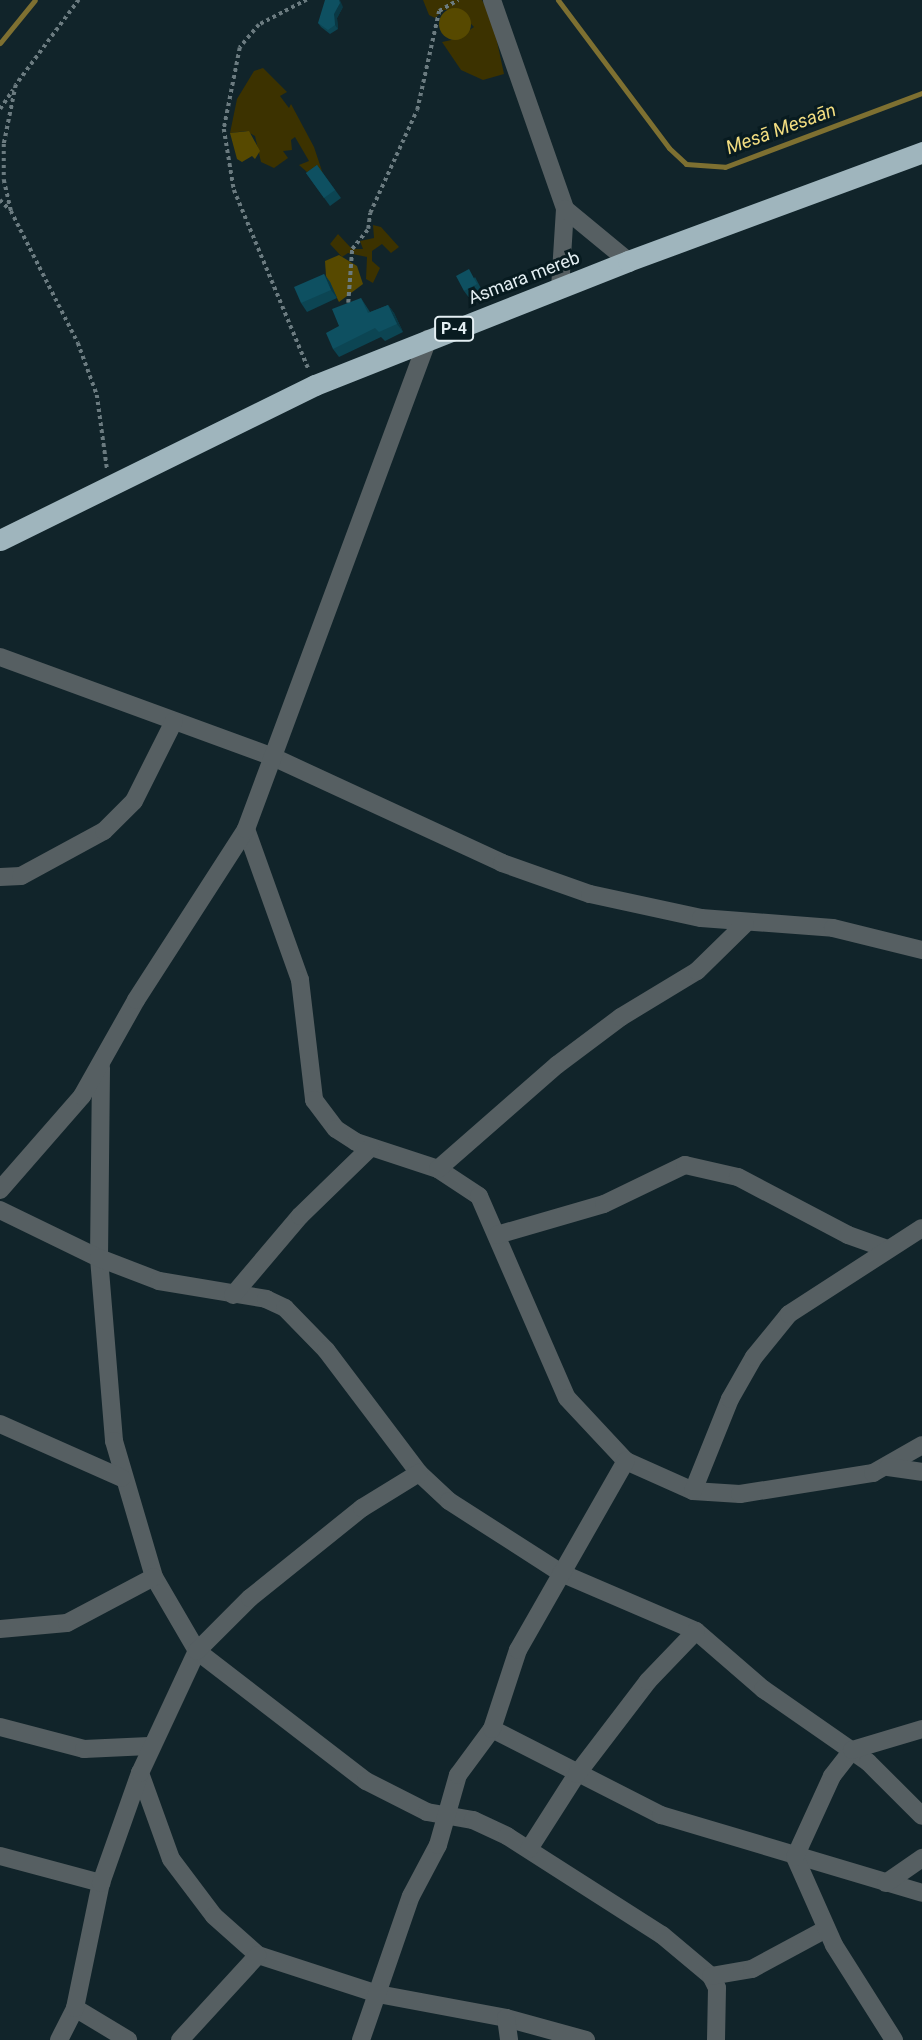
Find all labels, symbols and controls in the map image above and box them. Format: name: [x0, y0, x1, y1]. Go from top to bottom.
water label: Mesā Mesaān: [723, 99, 839, 159]
street label: Asmara mereb: [465, 247, 583, 309]
road number: P-4: [433, 316, 475, 342]

